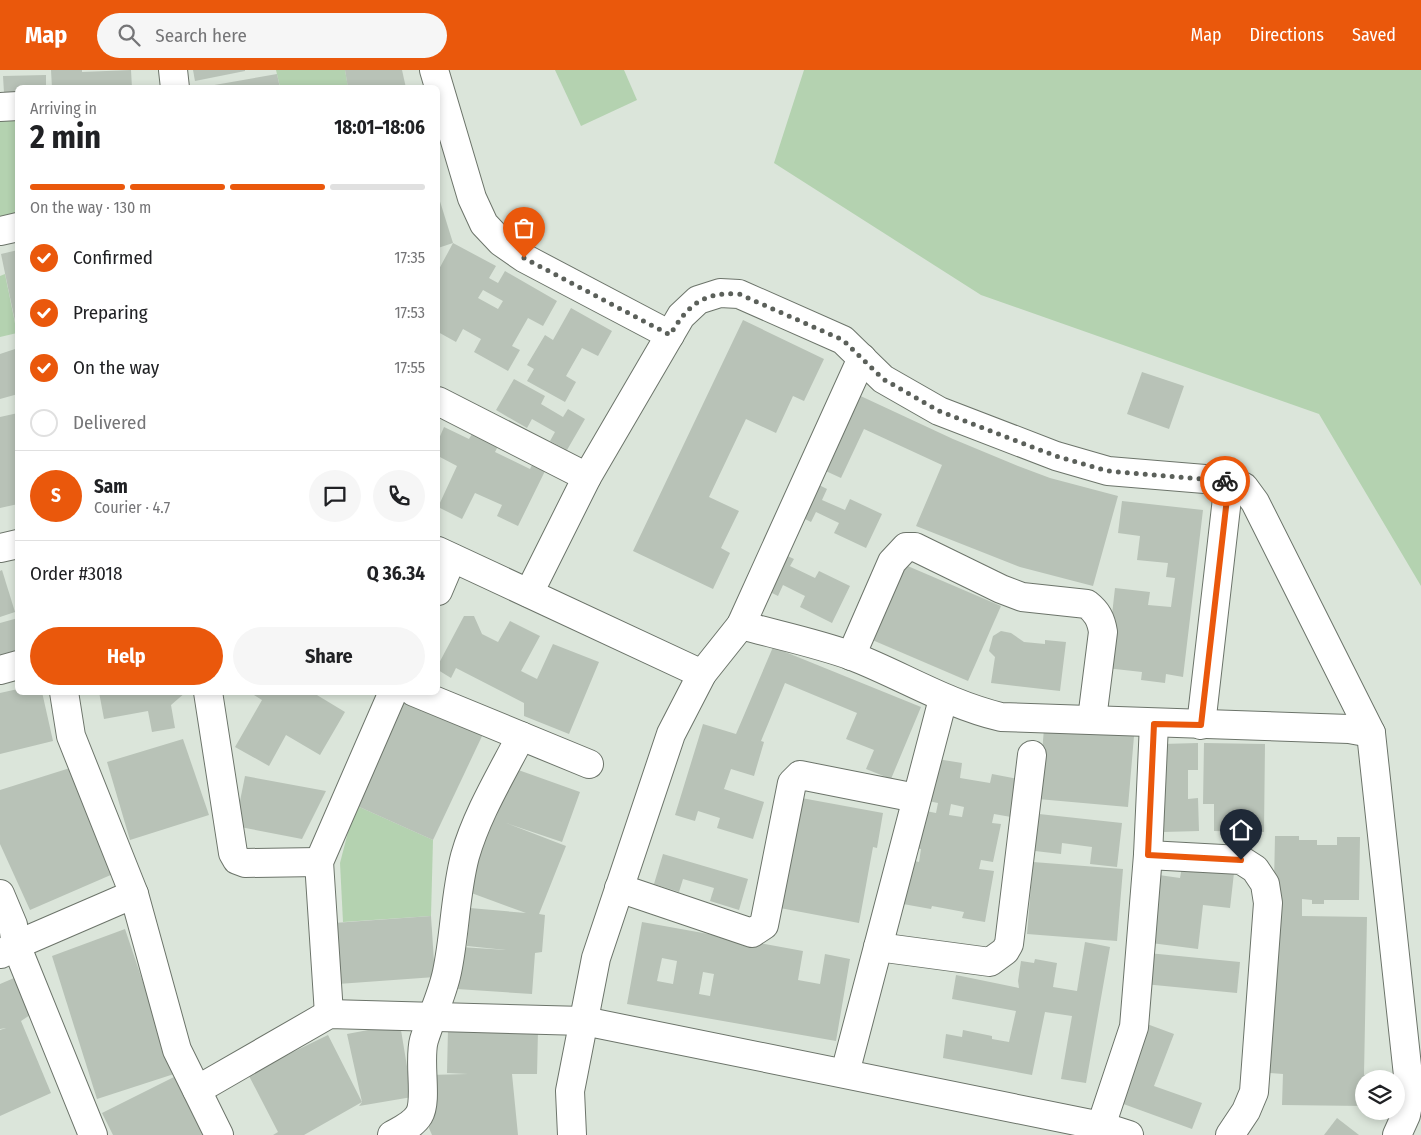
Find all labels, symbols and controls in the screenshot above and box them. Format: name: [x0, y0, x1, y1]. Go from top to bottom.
search box: [97, 13, 447, 58]
text: Map: [25, 21, 67, 49]
icon: search: [115, 21, 143, 49]
text: Search here: [155, 24, 247, 47]
text: Map: [1190, 24, 1222, 46]
text: Directions: [1250, 24, 1324, 46]
text: Saved: [1352, 24, 1396, 46]
text: Arriving in: [30, 99, 97, 118]
text: 18:01–18:06: [334, 116, 425, 139]
text: 2 min: [30, 118, 101, 156]
text: On the way · 130 m: [30, 198, 151, 217]
pin: [503, 207, 545, 258]
icon: bag: [510, 214, 538, 242]
icon: check: [30, 244, 58, 272]
text: Confirmed: [73, 246, 153, 269]
text: 17:35: [394, 248, 425, 267]
icon: check: [30, 299, 58, 327]
text: Preparing: [73, 301, 148, 324]
text: 17:53: [394, 303, 425, 322]
icon: check: [30, 354, 58, 382]
text: On the way: [73, 356, 159, 379]
text: 17:55: [394, 358, 425, 377]
text: Delivered: [73, 411, 147, 434]
courier: [1200, 456, 1250, 506]
icon: bike: [1211, 467, 1239, 495]
button: chat: [309, 470, 361, 522]
button: phone: [373, 470, 425, 522]
text: Sam: [94, 475, 128, 498]
text: S: [51, 484, 61, 507]
text: Courier · 4.7: [94, 498, 170, 517]
text: Order #3018: [30, 562, 122, 585]
text: Q 36.34: [367, 562, 425, 585]
button: Help: [30, 627, 223, 685]
button: Share: [233, 627, 425, 685]
pin: [1220, 809, 1262, 860]
icon: home: [1227, 816, 1255, 844]
map controls: [1355, 1070, 1405, 1120]
button: layers: [1355, 1070, 1405, 1120]

